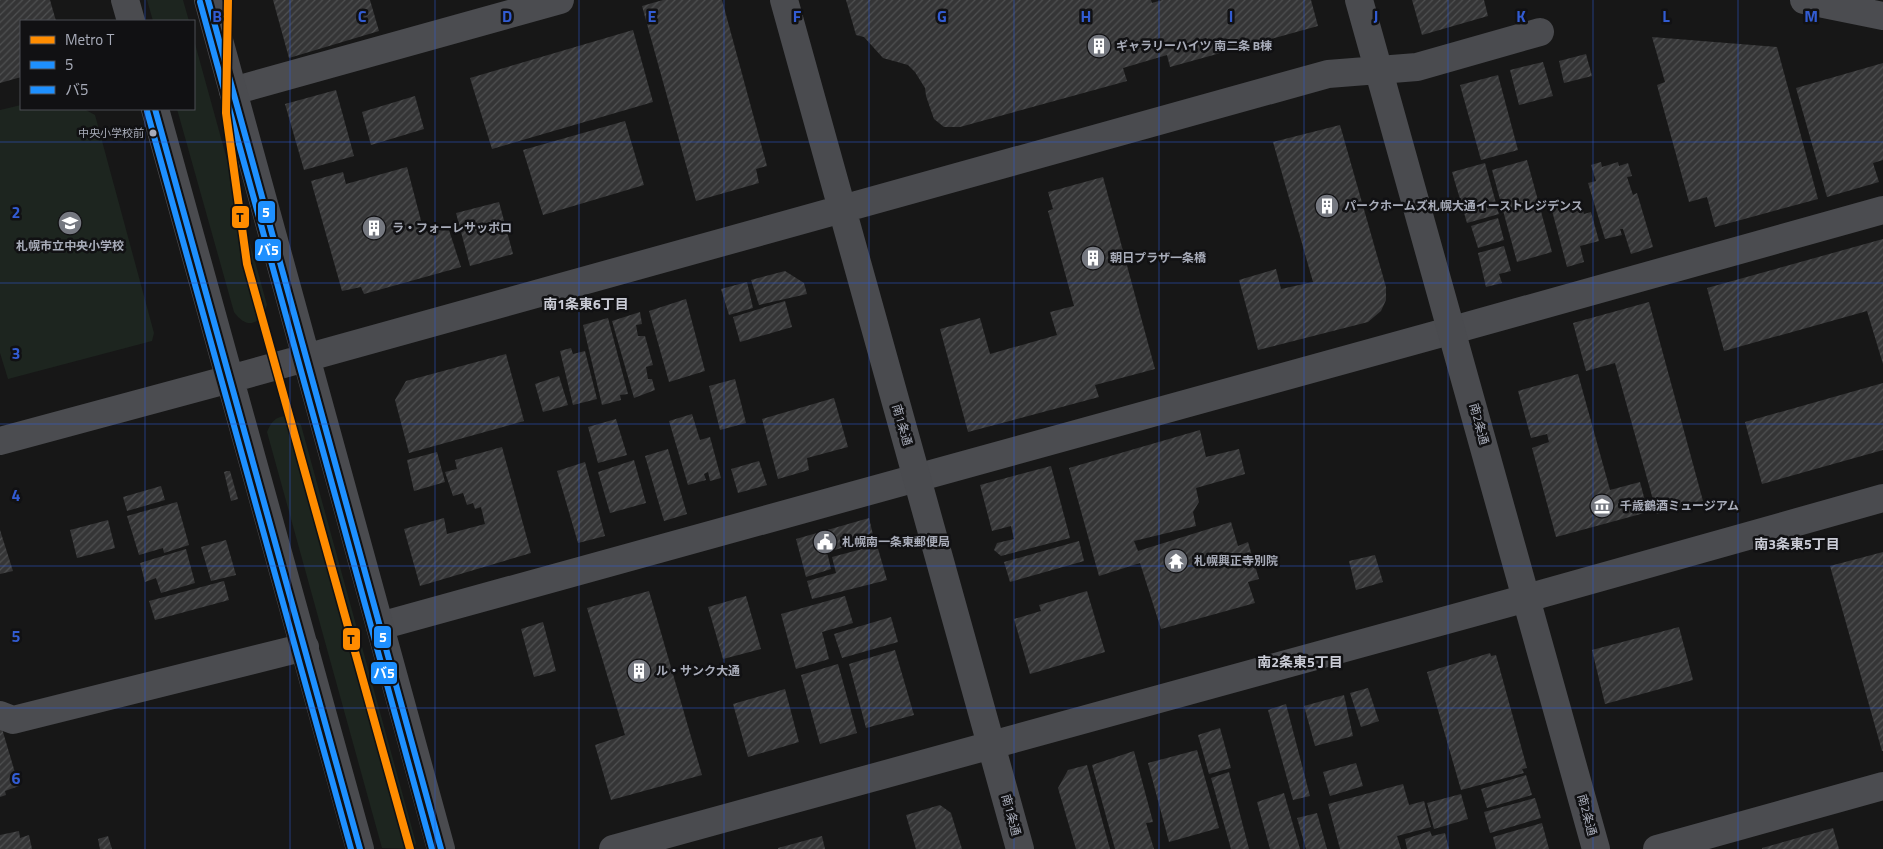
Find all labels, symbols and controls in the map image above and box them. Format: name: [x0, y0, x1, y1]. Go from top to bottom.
text: B: [212, 4, 222, 28]
text: C: [358, 4, 367, 28]
text: D: [502, 4, 512, 28]
text: E: [648, 4, 657, 28]
text: F: [793, 4, 802, 28]
text: G: [937, 4, 947, 28]
text: H: [1081, 4, 1091, 28]
text: I: [1229, 4, 1233, 28]
text: J: [1374, 4, 1378, 28]
text: K: [1516, 4, 1526, 28]
text: L: [1662, 4, 1670, 28]
text: M: [1804, 4, 1818, 28]
legend: [20, 20, 195, 110]
text: Metro T: [65, 28, 115, 51]
building icon: ギャラリーハイツ 南二条 B棟: [1086, 33, 1112, 59]
place label: ギャラリーハイツ 南二条 B棟: [1116, 36, 1272, 55]
text: 5: [65, 53, 73, 76]
text: バ5: [65, 78, 88, 101]
place label: 中央小学校前: [78, 125, 144, 141]
marker: 中央小学校前: [148, 128, 158, 138]
building icon: パークホームズ札幌大通イーストレジデンス: [1314, 193, 1340, 219]
place label: パークホームズ札幌大通イーストレジデンス: [1344, 196, 1583, 215]
text: 2: [12, 200, 20, 224]
line badge: 5: [257, 200, 276, 224]
text: 5: [262, 201, 270, 222]
line badge: T: [231, 205, 250, 229]
text: T: [236, 206, 244, 227]
school or university icon: 札幌市立中央小学校: [57, 210, 83, 236]
building icon: ラ・フォーレサッポロ: [361, 215, 387, 241]
place label: ラ・フォーレサッポロ: [392, 218, 512, 237]
place label: 札幌市立中央小学校: [16, 236, 124, 255]
line badge: バ5: [254, 238, 282, 262]
text: バ5: [257, 239, 279, 260]
building icon: 朝日プラザ一条橋: [1080, 245, 1106, 271]
place label: 朝日プラザ一条橋: [1110, 248, 1207, 267]
district label: 南1条東6丁目: [543, 293, 629, 314]
text: 3: [12, 341, 20, 365]
street label: 南2条通: [1465, 401, 1494, 447]
street label: 南1条通: [887, 402, 918, 448]
text: 4: [12, 483, 21, 507]
museum icon: 千歳鶴酒ミュージアム: [1589, 493, 1615, 519]
place label: 千歳鶴酒ミュージアム: [1620, 496, 1739, 515]
public building icon: 札幌南一条東郵便局: [812, 529, 838, 555]
place label: 札幌南一条東郵便局: [842, 532, 950, 551]
district label: 南3条東5丁目: [1754, 533, 1840, 554]
temple icon: 札幌興正寺別院: [1163, 548, 1189, 574]
place label: 札幌興正寺別院: [1194, 551, 1278, 570]
text: 5: [12, 624, 21, 648]
line badge: 5: [373, 625, 392, 649]
text: 5: [379, 626, 387, 647]
line badge: T: [342, 627, 361, 651]
text: T: [347, 628, 355, 649]
district label: 南2条東5丁目: [1257, 651, 1343, 672]
building icon: ル・サンク大通: [626, 658, 652, 684]
line badge: バ5: [370, 661, 398, 685]
place label: ル・サンク大通: [656, 661, 740, 680]
text: バ5: [373, 662, 395, 683]
text: 6: [12, 766, 21, 790]
street label: 南1条通: [997, 792, 1026, 838]
street label: 南2条通: [1573, 792, 1602, 838]

